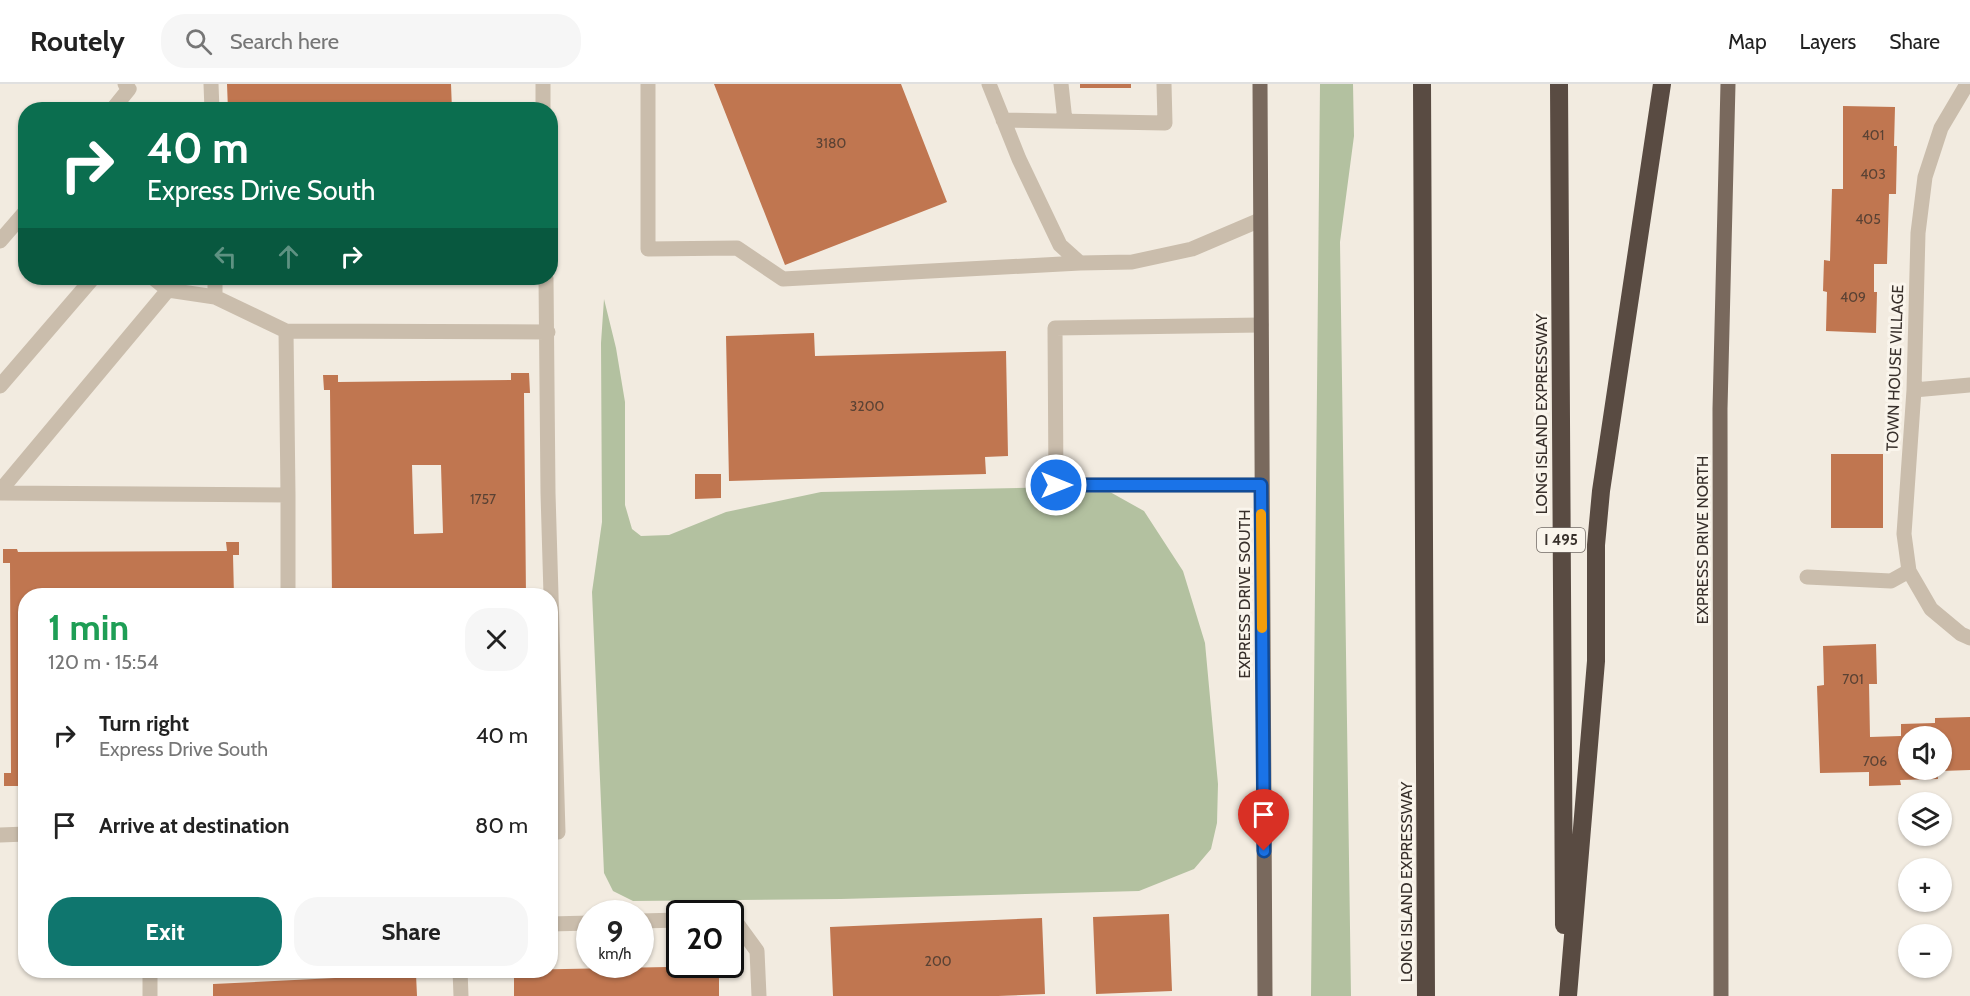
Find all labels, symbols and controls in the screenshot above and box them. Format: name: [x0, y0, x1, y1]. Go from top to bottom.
search box: [161, 14, 581, 68]
text: Routely: [30, 24, 125, 58]
icon: search: [182, 25, 215, 58]
text: Search here: [230, 28, 339, 55]
text: Map: [1728, 29, 1767, 54]
text: Layers: [1800, 29, 1856, 54]
text: Share: [1889, 29, 1940, 54]
text: 40 m: [147, 122, 249, 174]
icon: right: [48, 126, 126, 204]
house number: 401: [1862, 126, 1884, 144]
house number: 3180: [816, 134, 846, 152]
house number: 403: [1860, 165, 1886, 183]
text: Express Drive South: [147, 174, 375, 207]
house number: 405: [1855, 210, 1881, 228]
icon: left: [209, 240, 242, 273]
icon: ahead: [272, 240, 305, 273]
icon: right: [335, 240, 368, 273]
street label: TOWN HOUSE VILLAGE: [1883, 284, 1907, 452]
house number: 409: [1840, 288, 1866, 306]
street label: LONG ISLAND EXPRESSWAY: [1532, 313, 1551, 514]
house number: 3200: [850, 397, 884, 415]
position arrow: [1024, 453, 1088, 517]
street label: EXPRESS DRIVE NORTH: [1693, 456, 1712, 624]
house number: 1757: [470, 490, 496, 508]
street label: EXPRESS DRIVE SOUTH: [1235, 510, 1254, 678]
road number: I 495: [1537, 528, 1585, 552]
text: 1 min: [48, 605, 129, 649]
button: close: [465, 608, 528, 671]
text: 120 m · 15:54: [48, 650, 159, 674]
house number: 701: [1842, 670, 1864, 688]
text: Turn right: [99, 710, 189, 737]
icon: right: [48, 719, 81, 752]
text: 40 m: [476, 722, 528, 749]
map controls: [1898, 726, 1952, 978]
button: sound: [1898, 726, 1952, 780]
text: Express Drive South: [99, 737, 268, 761]
house number: 706: [1863, 752, 1887, 770]
street label: LONG ISLAND EXPRESSWAY: [1397, 781, 1416, 982]
pin: [1238, 789, 1289, 851]
button: layers: [1898, 792, 1952, 846]
icon: arrive: [1247, 798, 1280, 831]
icon: arrive: [48, 809, 81, 842]
text: Arrive at destination: [99, 812, 289, 839]
text: 80 m: [475, 812, 528, 839]
button: +: [1898, 858, 1952, 912]
button: Exit: [48, 897, 282, 966]
button: Share: [294, 897, 528, 966]
speed limit sign: 20: [666, 900, 744, 978]
text: 9: [607, 913, 623, 950]
button: −: [1898, 924, 1952, 978]
text: km/h: [599, 945, 631, 963]
house number: 200: [925, 952, 952, 970]

